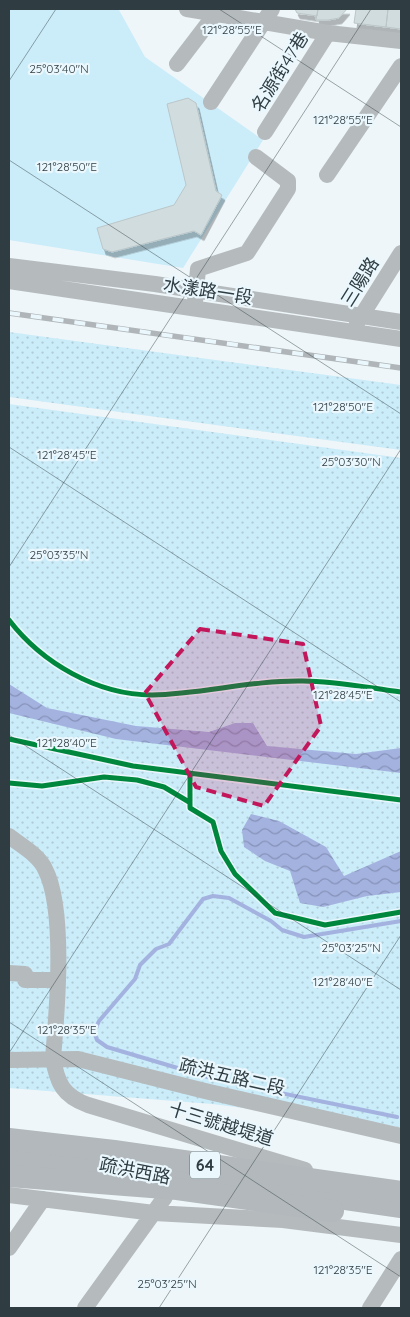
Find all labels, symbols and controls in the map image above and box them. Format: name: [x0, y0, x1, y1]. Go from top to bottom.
text: 121°28'55"E: [202, 22, 262, 37]
street label: 名源街47巷: [246, 27, 313, 116]
text: 25°03'40"N: [29, 61, 89, 76]
text: 121°28'55"E: [313, 112, 373, 127]
text: 121°28'50"E: [37, 159, 97, 174]
street label: 三陽路: [336, 253, 384, 311]
street label: 水漾路一段: [162, 272, 254, 309]
text: 121°28'50"E: [313, 399, 373, 414]
text: 121°28'45"E: [37, 447, 97, 462]
text: 25°03'30"N: [321, 454, 381, 469]
text: 25°03'35"N: [29, 547, 89, 562]
text: 121°28'45"E: [313, 687, 373, 702]
text: 121°28'40"E: [37, 735, 97, 750]
text: 25°03'25"N: [321, 940, 381, 955]
text: 121°28'40"E: [313, 974, 373, 989]
text: 121°28'35"E: [37, 1022, 97, 1037]
street label: 疏洪五路二段: [177, 1053, 287, 1100]
street label: 十三號越堤道: [166, 1097, 276, 1150]
street label: 疏洪西路: [98, 1152, 173, 1189]
road number: 64: [190, 1152, 220, 1178]
text: 121°28'35"E: [313, 1262, 373, 1277]
text: 25°03'25"N: [137, 1276, 197, 1291]

